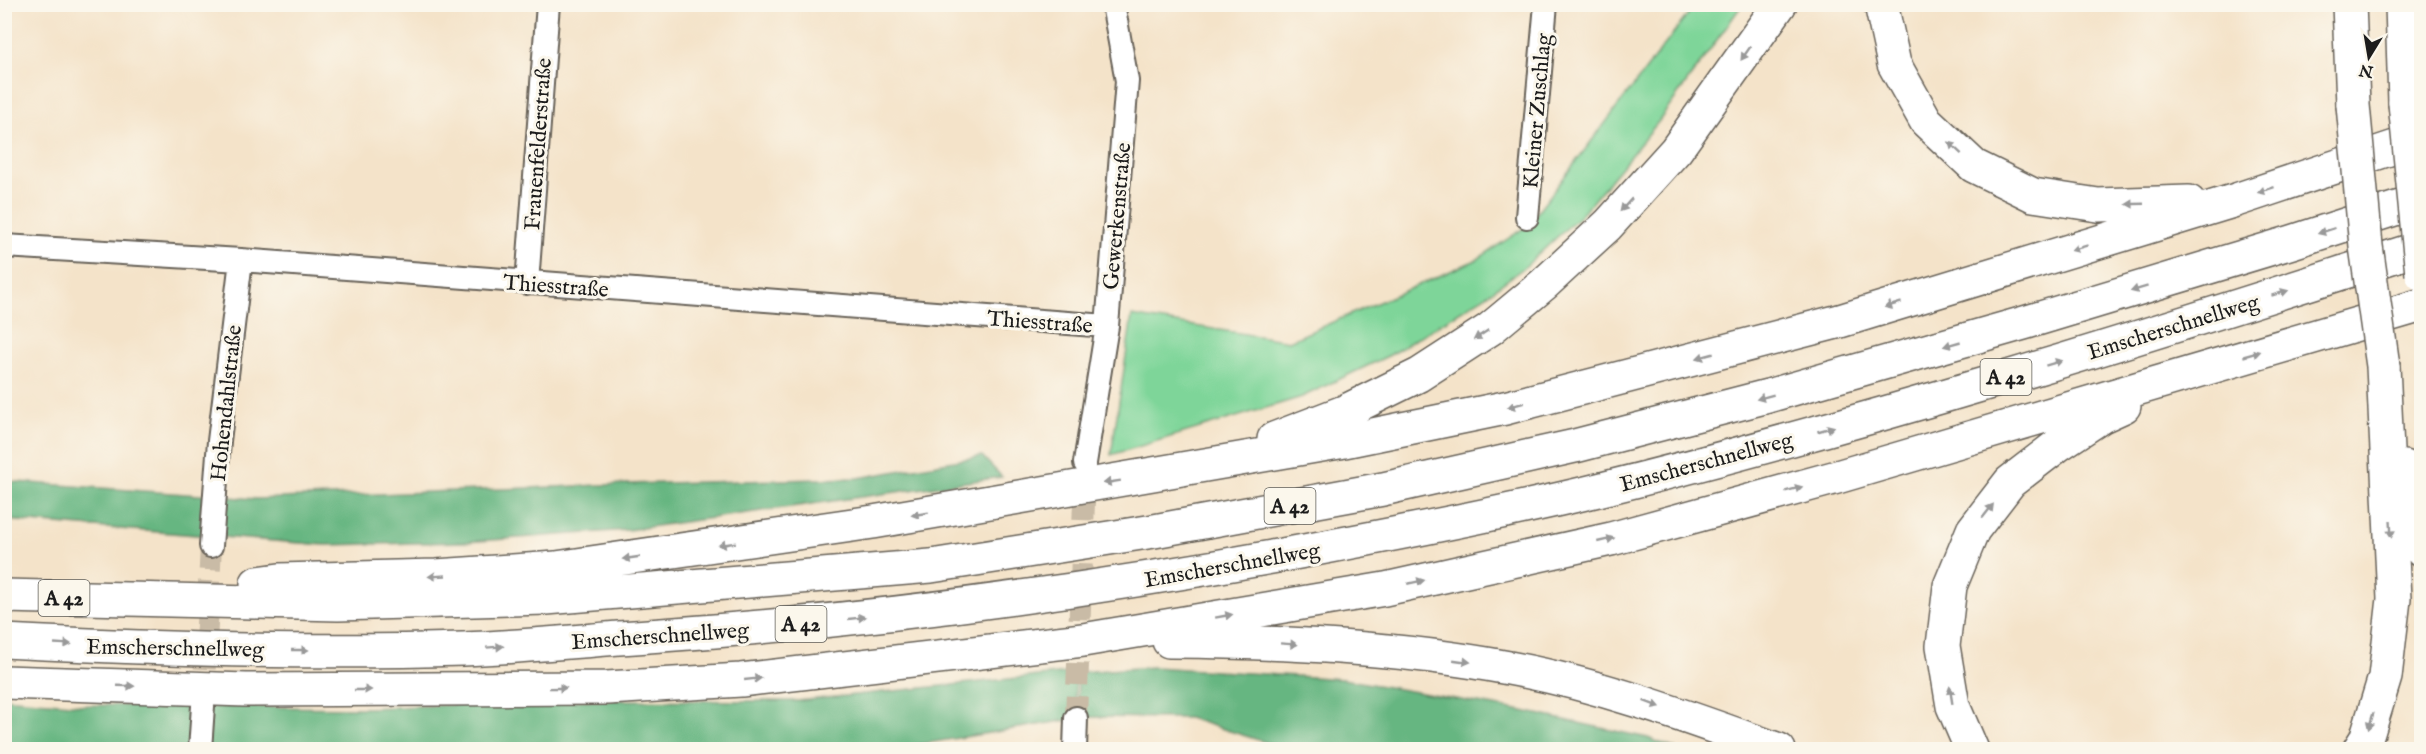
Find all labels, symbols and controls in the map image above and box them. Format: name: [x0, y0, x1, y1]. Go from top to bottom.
north arrow: [2339, 27, 2399, 87]
street label: Kleiner Zuschlag: [1517, 31, 1559, 190]
one-way arrow: [1740, 44, 1752, 60]
street label: Frauenfelderstraße: [519, 57, 559, 231]
text: N: [2358, 59, 2376, 81]
street label: Gewerkenstraße: [1098, 141, 1138, 291]
one-way arrow: [1948, 142, 1963, 155]
one-way arrow: [2257, 185, 2275, 195]
one-way arrow: [1620, 197, 1633, 212]
one-way arrow: [2126, 199, 2145, 208]
one-way arrow: [2317, 227, 2335, 237]
one-way arrow: [2070, 244, 2088, 253]
street label: Thiesstraße: [502, 269, 610, 305]
one-way arrow: [2130, 284, 2148, 294]
street label: Emscherschnellweg: [2084, 288, 2264, 367]
one-way arrow: [2271, 288, 2289, 297]
one-way arrow: [1884, 301, 1902, 310]
street label: Thiesstraße: [986, 305, 1094, 341]
street label: Hohendahlstraße: [205, 324, 249, 483]
one-way arrow: [1473, 330, 1489, 341]
one-way arrow: [1943, 340, 1961, 349]
one-way arrow: [2243, 349, 2261, 359]
one-way arrow: [1696, 352, 1714, 362]
one-way arrow: [2045, 358, 2063, 368]
road number: A 42: [1980, 359, 2032, 395]
one-way arrow: [1756, 393, 1774, 402]
one-way arrow: [1507, 401, 1525, 411]
one-way arrow: [1817, 424, 1835, 433]
street label: Emscherschnellweg: [1617, 426, 1797, 499]
one-way arrow: [1102, 478, 1121, 487]
one-way arrow: [1785, 483, 1803, 493]
road number: A 42: [1264, 488, 1316, 524]
one-way arrow: [1981, 503, 1993, 518]
one-way arrow: [910, 510, 929, 519]
one-way arrow: [2387, 519, 2396, 538]
one-way arrow: [1597, 535, 1615, 545]
street label: Emscherschnellweg: [1142, 537, 1323, 595]
one-way arrow: [717, 540, 736, 549]
one-way arrow: [622, 553, 641, 562]
one-way arrow: [428, 571, 447, 580]
one-way arrow: [1406, 577, 1425, 586]
road number: A 42: [38, 580, 90, 616]
road number: A 42: [776, 606, 826, 642]
one-way arrow: [1214, 611, 1233, 620]
one-way arrow: [847, 613, 866, 623]
street label: Emscherschnellweg: [570, 617, 751, 657]
street label: Emscherschnellweg: [86, 633, 265, 665]
one-way arrow: [53, 640, 72, 649]
one-way arrow: [1279, 640, 1298, 649]
one-way arrow: [485, 642, 504, 651]
one-way arrow: [290, 645, 309, 655]
one-way arrow: [1453, 656, 1472, 665]
one-way arrow: [743, 674, 762, 684]
one-way arrow: [116, 681, 135, 691]
one-way arrow: [548, 683, 567, 693]
one-way arrow: [353, 685, 372, 695]
one-way arrow: [1946, 686, 1955, 705]
one-way arrow: [1643, 700, 1661, 710]
one-way arrow: [2366, 712, 2376, 730]

